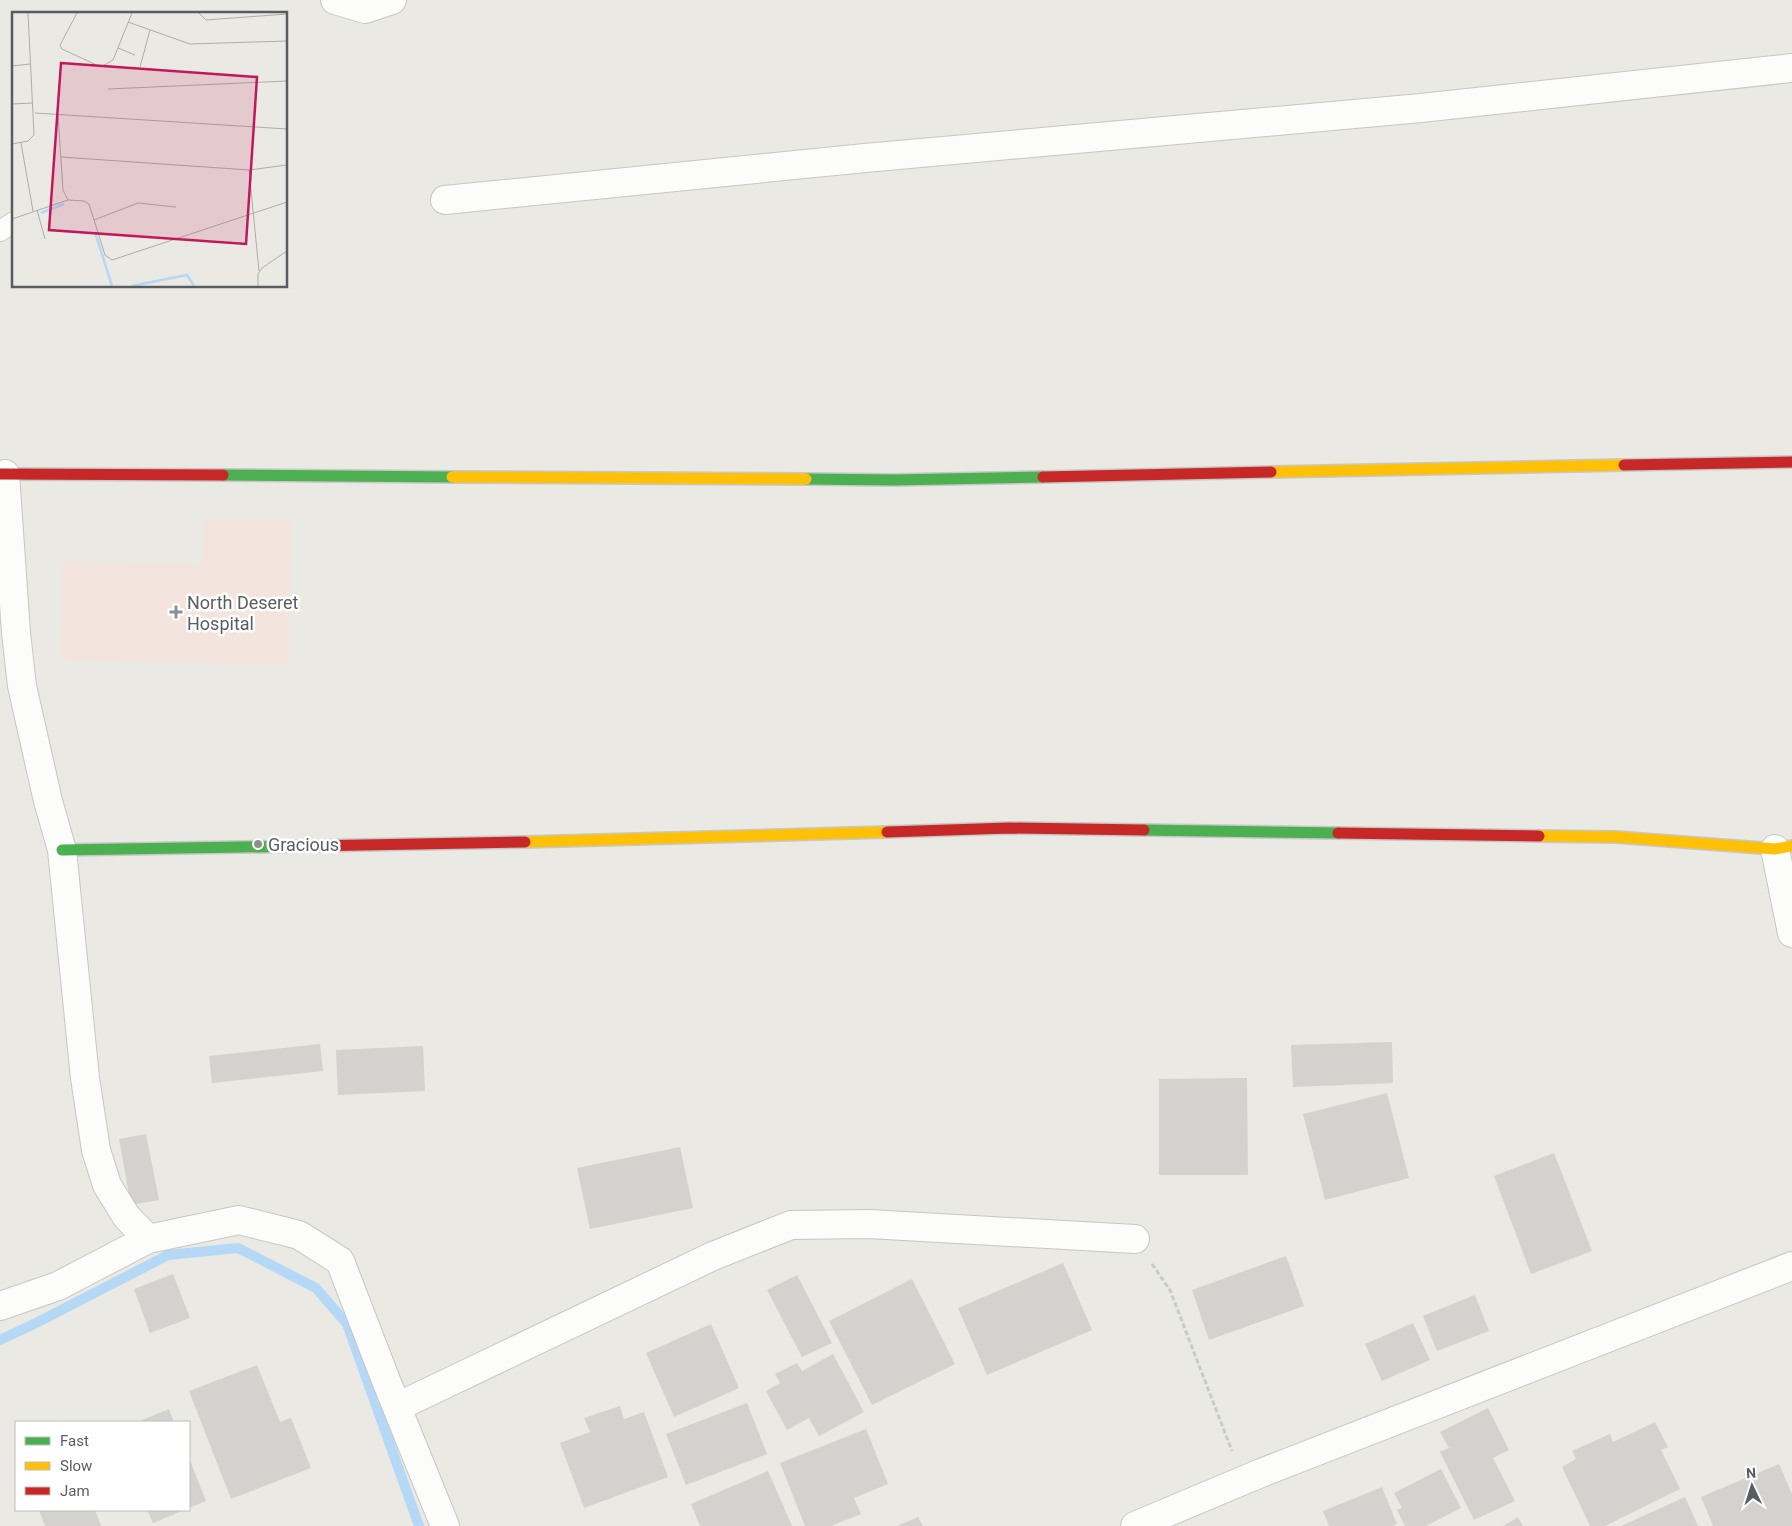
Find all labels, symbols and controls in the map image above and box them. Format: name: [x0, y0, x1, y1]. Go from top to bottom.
inset map: [12, 12, 288, 288]
place label: North Deseret Hospital: [187, 592, 299, 634]
marker: North Deseret Hospital: [169, 605, 183, 619]
place label: Gracious: [268, 834, 339, 855]
marker: Gracious: [252, 838, 264, 850]
legend: [15, 1421, 190, 1511]
text: Fast: [60, 1432, 89, 1450]
text: Slow: [60, 1457, 92, 1475]
north arrow: [1727, 1461, 1777, 1511]
text: N: [1746, 1465, 1757, 1481]
text: Jam: [60, 1482, 90, 1500]

